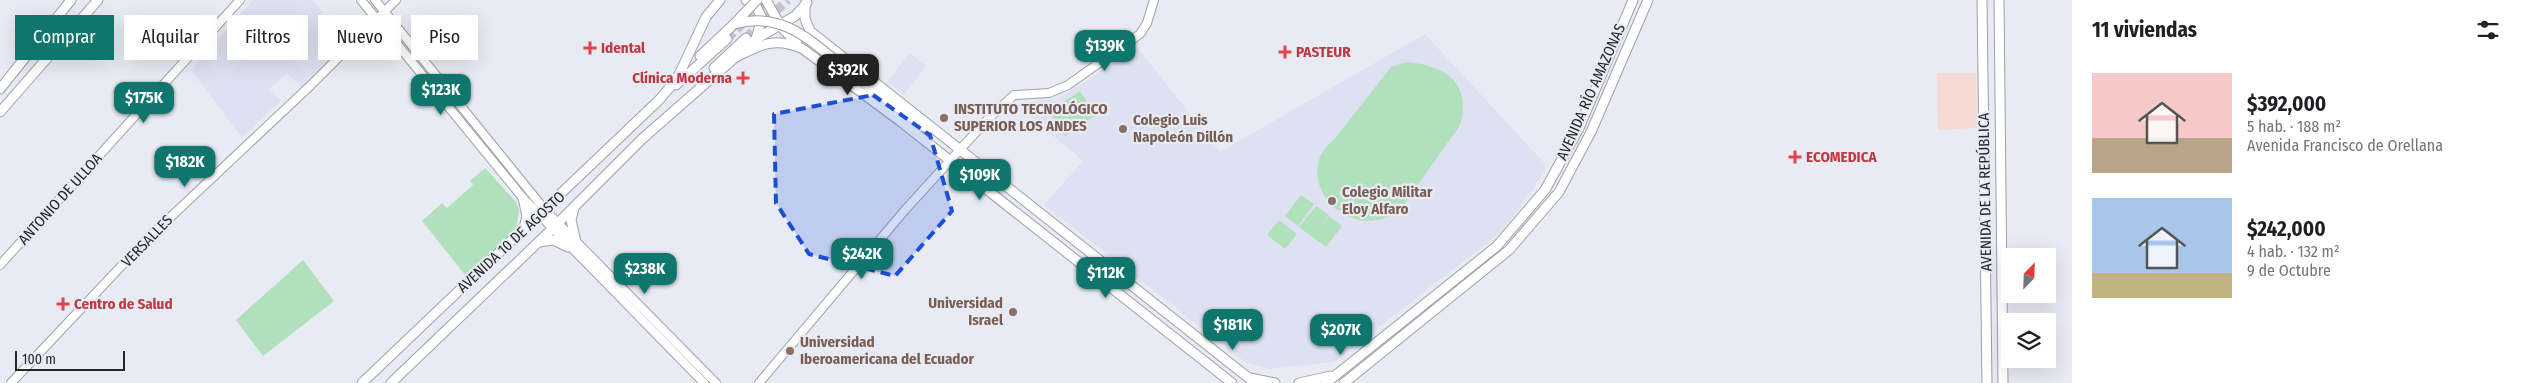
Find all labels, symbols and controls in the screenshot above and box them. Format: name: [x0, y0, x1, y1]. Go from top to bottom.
chip: Comprar: [15, 15, 114, 60]
chip: Alquilar: [124, 15, 217, 60]
chip: Filtros: [227, 15, 308, 60]
chip: Nuevo: [318, 15, 401, 60]
chip: Piso: [411, 15, 478, 60]
icon: filters: [2474, 16, 2502, 44]
text: 11 viviendas: [2092, 17, 2197, 43]
street label: AVENIDA RÍO AMAZONAS: [1553, 21, 1629, 163]
pin: $139K: [1070, 30, 1140, 72]
text: $139K: [1085, 36, 1125, 55]
place label: Idental: [601, 39, 646, 57]
marker: Idental: [583, 41, 597, 55]
place label: PASTEUR: [1296, 43, 1351, 61]
marker: PASTEUR: [1278, 45, 1292, 59]
pin: $392K: [813, 54, 883, 96]
text: $392K: [828, 60, 868, 79]
place label: Clínica Moderna: [632, 69, 733, 87]
marker: Clínica Moderna: [736, 71, 750, 85]
pin: $123K: [406, 74, 476, 116]
text: $123K: [422, 80, 460, 99]
pin: $175K: [109, 82, 179, 124]
text: $175K: [125, 88, 163, 107]
text: $392,000: [2247, 91, 2326, 117]
icon: home: [2132, 93, 2192, 153]
place label: INSTITUTO TECNOLÓGICO SUPERIOR LOS ANDES: [954, 100, 1108, 135]
place label: Colegio Luis Napoleón Dillón: [1133, 111, 1233, 146]
marker: INSTITUTO TECNOLÓGICO SUPERIOR LOS ANDES: [938, 112, 950, 124]
street label: AVENIDA DE LA REPÚBLICA: [1975, 112, 1995, 272]
text: 5 hab. · 188 m²: [2247, 117, 2341, 136]
marker: Colegio Luis Napoleón Dillón: [1117, 123, 1129, 135]
text: Avenida Francisco de Orellana: [2247, 136, 2443, 155]
pin: $182K: [150, 146, 220, 188]
place label: ECOMEDICA: [1806, 148, 1878, 166]
street label: ANTONIO DE ULLOA: [14, 150, 106, 248]
marker: ECOMEDICA: [1788, 150, 1802, 164]
text: $182K: [165, 152, 205, 171]
pin: $109K: [945, 158, 1015, 201]
text: $109K: [960, 165, 1000, 184]
place label: Colegio Militar Eloy Alfaro: [1342, 183, 1433, 218]
street label: AVENIDA 10 DE AGOSTO: [453, 187, 569, 297]
marker: Colegio Militar Eloy Alfaro: [1326, 195, 1338, 207]
street label: VERSALLES: [118, 211, 176, 271]
text: $242,000: [2247, 216, 2326, 242]
icon: home: [2132, 218, 2192, 278]
pin: $242K: [827, 238, 897, 280]
text: 4 hab. · 132 m²: [2247, 242, 2340, 261]
text: $242K: [842, 244, 882, 263]
north arrow: [2001, 248, 2056, 302]
map controls: [2001, 248, 2056, 368]
pin: $238K: [610, 252, 680, 295]
pin: $112K: [1071, 256, 1141, 299]
text: $238K: [625, 259, 665, 278]
text: 9 de Octubre: [2247, 261, 2331, 280]
text: $112K: [1087, 263, 1125, 282]
place label: Universidad Israel: [928, 294, 1004, 329]
place label: Centro de Salud: [74, 295, 173, 313]
marker: Centro de Salud: [56, 297, 70, 311]
marker: Universidad Israel: [1007, 306, 1019, 318]
pin: $181K: [1198, 308, 1268, 351]
button: layers: [2001, 313, 2056, 368]
pin: $207K: [1306, 314, 1376, 356]
text: $181K: [1214, 315, 1252, 334]
text: $207K: [1321, 320, 1361, 339]
place label: Universidad Iberoamericana del Ecuador: [800, 333, 975, 368]
marker: Universidad Iberoamericana del Ecuador: [784, 345, 796, 357]
scale bar: [15, 348, 125, 371]
text: 100 m: [22, 351, 56, 368]

